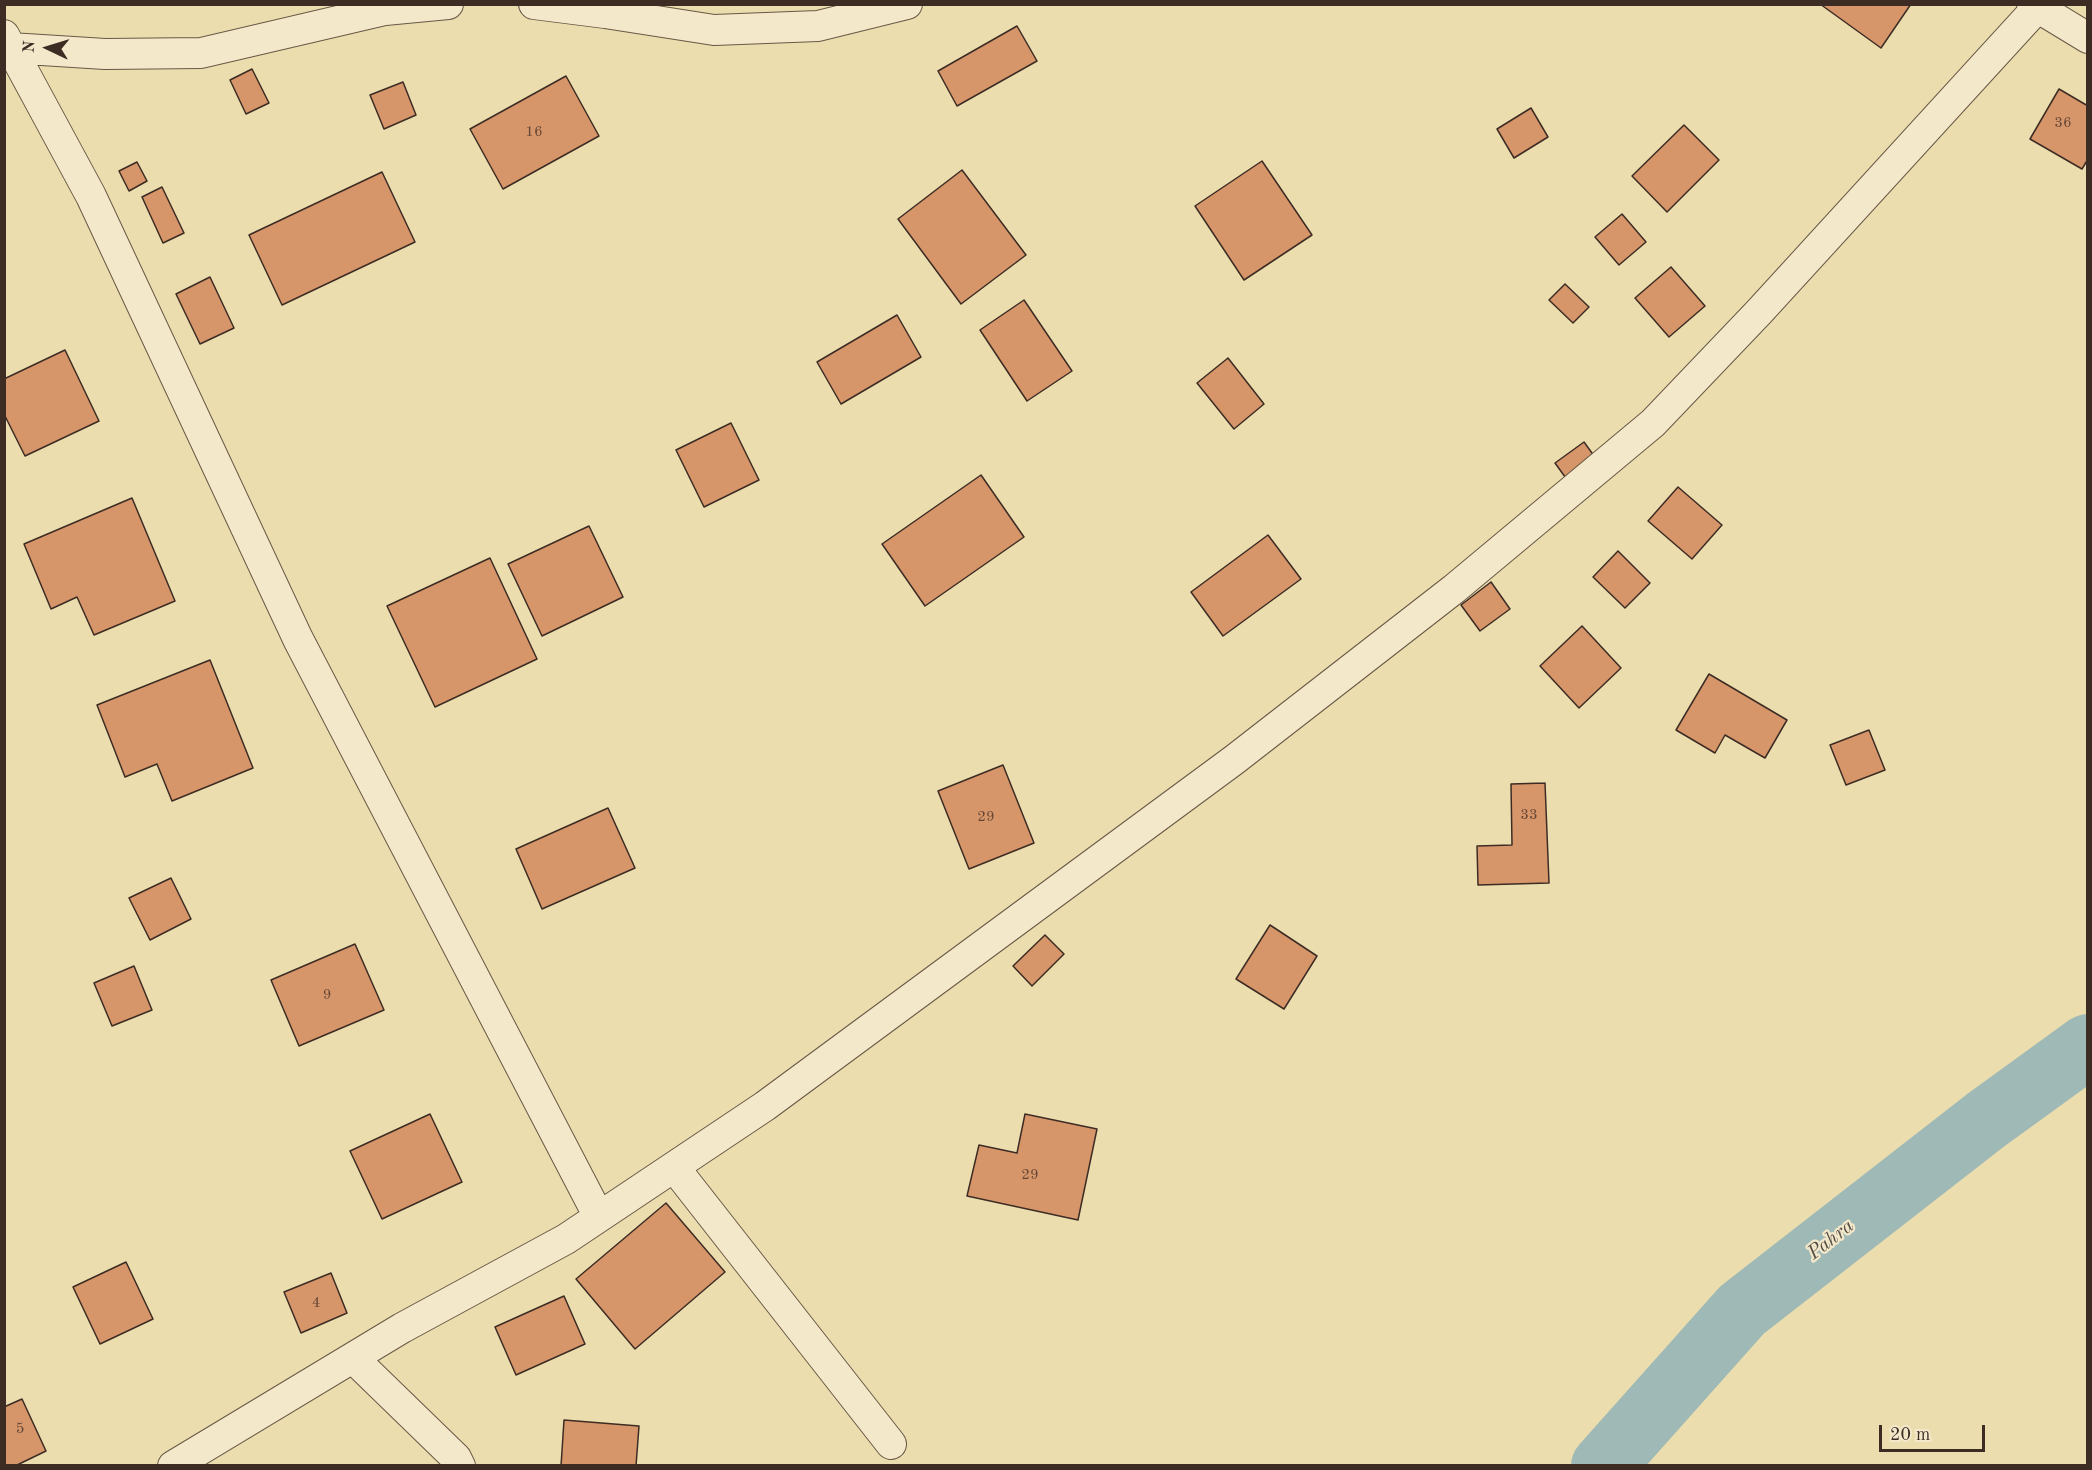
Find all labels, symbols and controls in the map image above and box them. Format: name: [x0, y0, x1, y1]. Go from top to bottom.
north arrow: [18, 18, 78, 78]
text: N: [22, 40, 38, 53]
house number: 36: [2054, 114, 2072, 132]
house number: 16: [525, 123, 543, 141]
house number: 33: [1520, 806, 1538, 824]
house number: 29: [977, 808, 995, 826]
house number: 9: [323, 986, 331, 1004]
house number: 29: [1021, 1166, 1039, 1184]
water label: Pahra: [1803, 1214, 1859, 1266]
house number: 4: [312, 1294, 320, 1312]
scale bar: [1882, 1413, 1988, 1451]
house number: 5: [16, 1420, 24, 1438]
text: 20 m: [1890, 1426, 1930, 1444]

